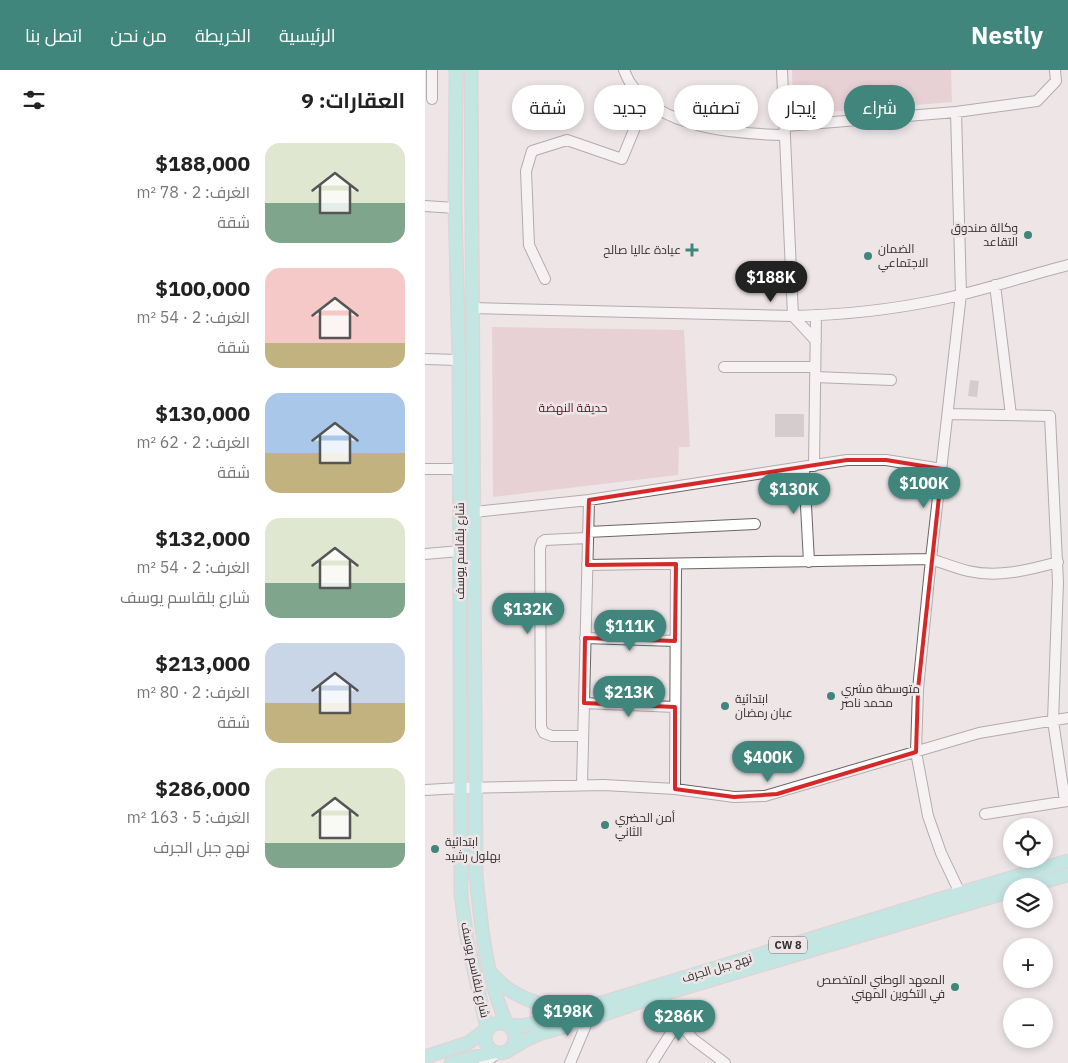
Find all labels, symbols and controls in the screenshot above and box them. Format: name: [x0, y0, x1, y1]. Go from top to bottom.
text: Nestly: [971, 19, 1043, 51]
text: اتصل بنا: [25, 24, 82, 47]
text: من نحن: [110, 24, 167, 47]
text: الخريطة: [195, 24, 251, 47]
text: الرئيسية: [279, 24, 336, 47]
chip: شقة: [512, 85, 584, 130]
chip: جديد: [594, 85, 664, 130]
chip: تصفية: [674, 85, 758, 130]
chip: إيجار: [768, 85, 834, 130]
chip: شراء: [844, 85, 915, 130]
icon: filters: [20, 86, 48, 114]
text: العقارات: 9: [301, 86, 405, 114]
text: $188,000: [155, 149, 250, 177]
icon: home: [305, 163, 365, 223]
text: الغرف: 2 · 78 m²: [136, 182, 250, 202]
text: شقة: [217, 212, 250, 232]
place label: وكالة صندوق التقاعد: [951, 220, 1018, 249]
marker: وكالة صندوق التقاعد: [1022, 229, 1034, 241]
place label: الضمان الاجتماعي: [878, 241, 929, 273]
place label: عيادة عاليا صالح: [603, 242, 681, 258]
marker: عيادة عاليا صالح: [685, 243, 699, 257]
marker: الضمان الاجتماعي: [862, 250, 874, 262]
pin: $188K: [736, 260, 806, 303]
text: $188K: [746, 267, 796, 287]
text: $100,000: [155, 274, 250, 302]
icon: home: [305, 288, 365, 348]
text: الغرف: 2 · 54 m²: [136, 307, 250, 327]
text: شقة: [217, 337, 250, 357]
text: $130,000: [155, 399, 250, 427]
park label: حديقة النهضة: [539, 400, 607, 415]
icon: home: [305, 413, 365, 473]
text: الغرف: 2 · 62 m²: [136, 432, 250, 452]
text: شقة: [217, 462, 250, 482]
pin: $100K: [889, 466, 959, 509]
pin: $130K: [759, 472, 829, 515]
text: $100K: [899, 473, 949, 493]
text: $130K: [769, 479, 819, 499]
street label: شارع بلقاسم يوسف: [452, 502, 468, 600]
text: $132,000: [155, 524, 250, 552]
icon: home: [305, 538, 365, 598]
text: الغرف: 2 · 54 m²: [136, 557, 250, 577]
text: شارع بلقاسم يوسف: [120, 587, 250, 607]
pin: $132K: [493, 592, 563, 635]
text: $132K: [503, 599, 553, 619]
pin: $111K: [595, 610, 665, 652]
text: $111K: [605, 616, 655, 636]
text: $213,000: [155, 649, 250, 677]
icon: home: [305, 663, 365, 723]
pin: $213K: [594, 676, 664, 718]
place label: متوسطة مشري محمد ناصر: [840, 681, 920, 710]
text: الغرف: 2 · 80 m²: [136, 682, 250, 702]
text: $213K: [604, 682, 654, 702]
marker: متوسطة مشري محمد ناصر: [825, 690, 837, 702]
place label: ابتدائية عبان رمضان: [735, 691, 793, 720]
marker: ابتدائية عبان رمضان: [719, 700, 731, 712]
text: شقة: [217, 712, 250, 732]
pin: $400K: [733, 740, 803, 783]
text: $400K: [743, 747, 793, 767]
text: $286,000: [155, 774, 250, 802]
icon: home: [305, 788, 365, 848]
text: الغرف: 5 · 163 m²: [127, 807, 250, 827]
place label: أمن الحضري الثاني: [615, 810, 675, 842]
map controls: [1003, 818, 1053, 1048]
button: locate: [1003, 818, 1053, 868]
marker: أمن الحضري الثاني: [599, 819, 611, 831]
place label: ابتدائية بهلول رشيد: [445, 834, 501, 863]
text: نهج جبل الجرف: [153, 837, 250, 857]
marker: ابتدائية بهلول رشيد: [429, 843, 441, 855]
button: layers: [1003, 878, 1053, 928]
street label: شارع بلقاسم يوسف: [457, 921, 493, 1019]
road number: CW 8: [769, 936, 807, 954]
button: +: [1003, 938, 1053, 988]
street label: نهج جبل الجرف: [680, 950, 754, 986]
place label: المعهد الوطني المتخصص في التكوين المهني: [817, 972, 945, 1004]
marker: المعهد الوطني المتخصص في التكوين المهني: [949, 981, 961, 993]
pin: $198K: [533, 994, 603, 1037]
button: −: [1003, 998, 1053, 1048]
pin: $286K: [644, 1000, 714, 1042]
text: $198K: [543, 1001, 593, 1021]
text: $286K: [654, 1006, 704, 1026]

